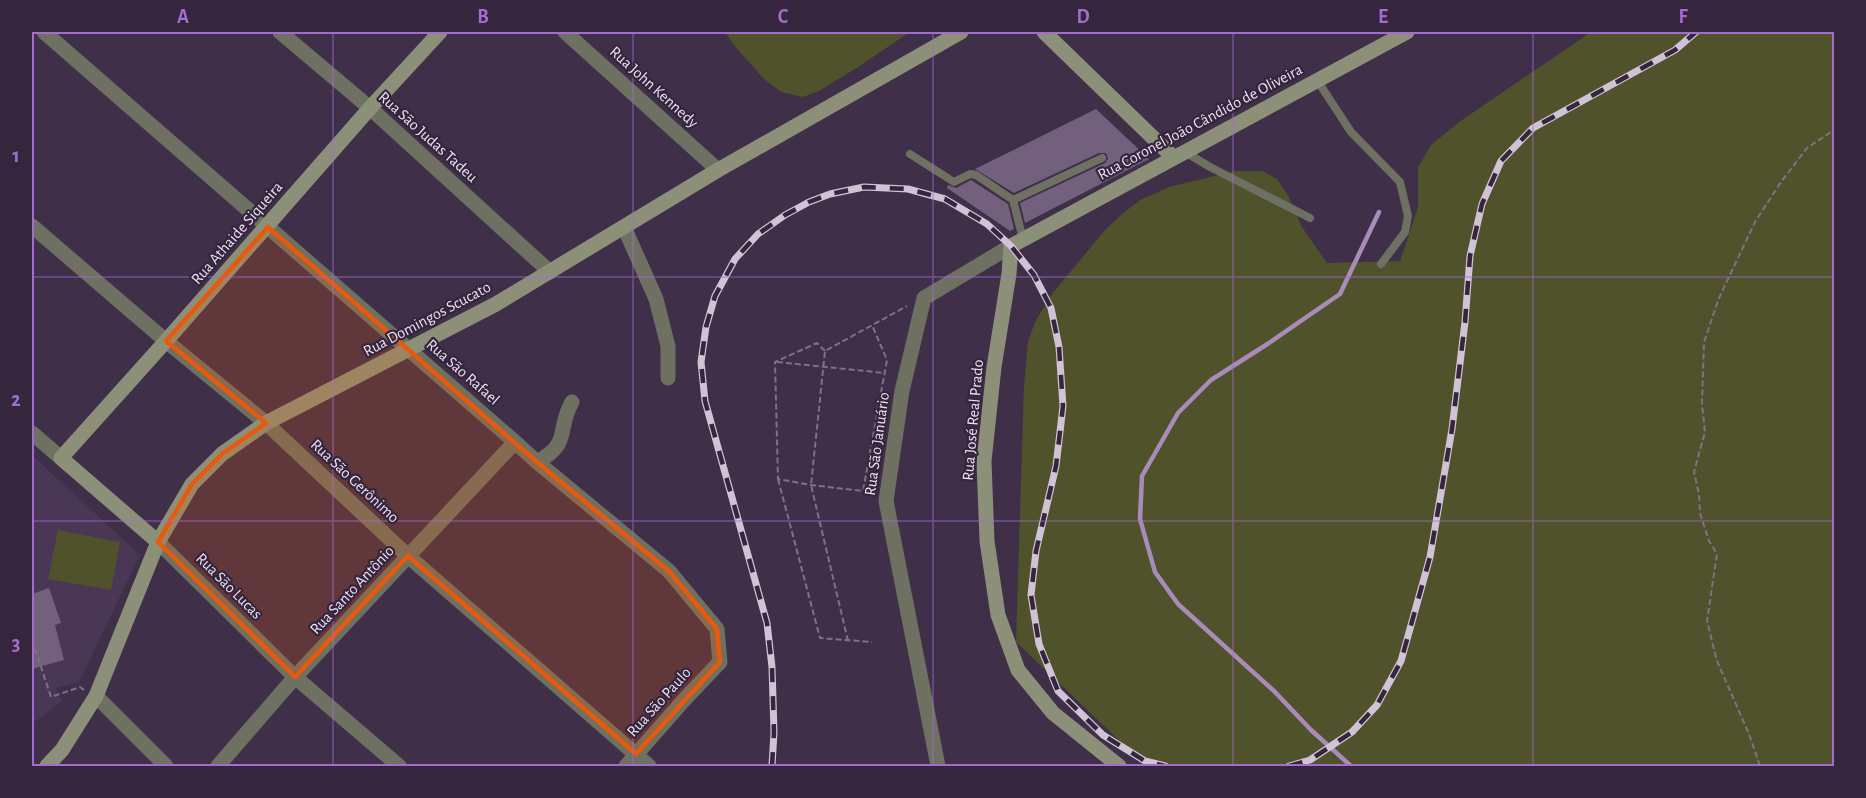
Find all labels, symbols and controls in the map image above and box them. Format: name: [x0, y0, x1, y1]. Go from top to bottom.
text: A: [177, 7, 189, 27]
text: B: [477, 7, 489, 27]
text: C: [778, 7, 789, 27]
text: D: [1076, 7, 1090, 27]
text: E: [1378, 7, 1388, 27]
text: F: [1678, 7, 1688, 27]
street label: Rua John Kennedy: [606, 43, 701, 132]
street label: Rua Coronel João Cândido de Oliveira: [1095, 61, 1305, 183]
street label: Rua São Judas Tadeu: [375, 89, 481, 185]
text: 1: [12, 146, 20, 166]
street label: Rua Athaide Siqueira: [188, 179, 286, 287]
street label: Rua Domingos Scucato: [361, 279, 493, 359]
street label: Rua São Rafael: [423, 336, 503, 408]
street label: Rua José Real Prado: [960, 359, 986, 481]
text: 2: [11, 390, 21, 410]
street label: Rua São Januário: [862, 391, 892, 497]
street label: Rua São Gerônimo: [308, 436, 402, 526]
street label: Rua Santo Antônio: [307, 542, 397, 637]
street label: Rua São Lucas: [193, 550, 265, 622]
text: 3: [12, 634, 20, 654]
street label: Rua São Paulo: [624, 664, 694, 740]

